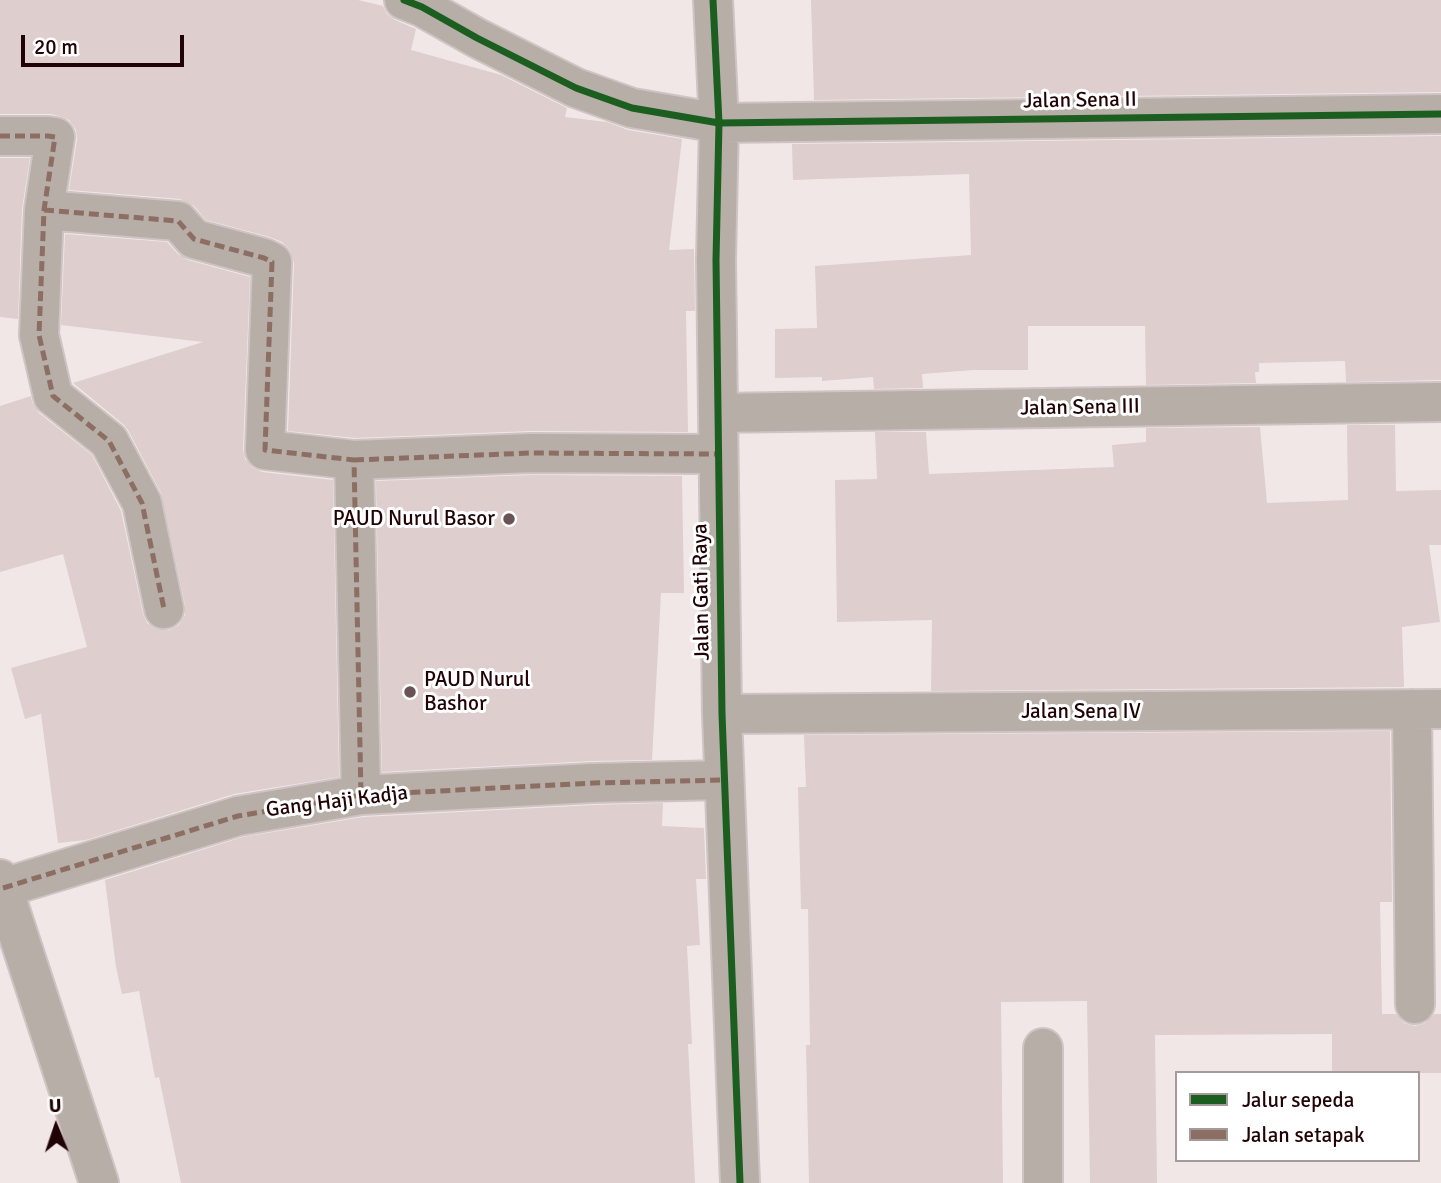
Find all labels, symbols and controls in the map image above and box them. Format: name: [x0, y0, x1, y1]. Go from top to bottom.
scale bar: [24, 21, 187, 65]
text: 20 m: [34, 34, 78, 60]
street label: Jalan Sena II: [1023, 87, 1137, 115]
street label: Jalan Sena III: [1020, 394, 1140, 422]
place label: PAUD Nurul Basor: [333, 506, 495, 532]
marker: PAUD Nurul Basor: [501, 511, 517, 527]
street label: Jalan Gati Raya: [688, 523, 716, 661]
place label: PAUD Nurul Bashor: [424, 667, 530, 717]
marker: PAUD Nurul Bashor: [402, 684, 418, 700]
street label: Jalan Sena IV: [1021, 699, 1141, 725]
street label: Gang Haji Kadja: [265, 781, 409, 823]
legend: [1175, 1071, 1420, 1162]
text: Jalur sepeda: [1242, 1087, 1354, 1113]
north arrow: [21, 1092, 91, 1162]
text: U: [48, 1094, 62, 1118]
text: Jalan setapak: [1242, 1122, 1364, 1148]

